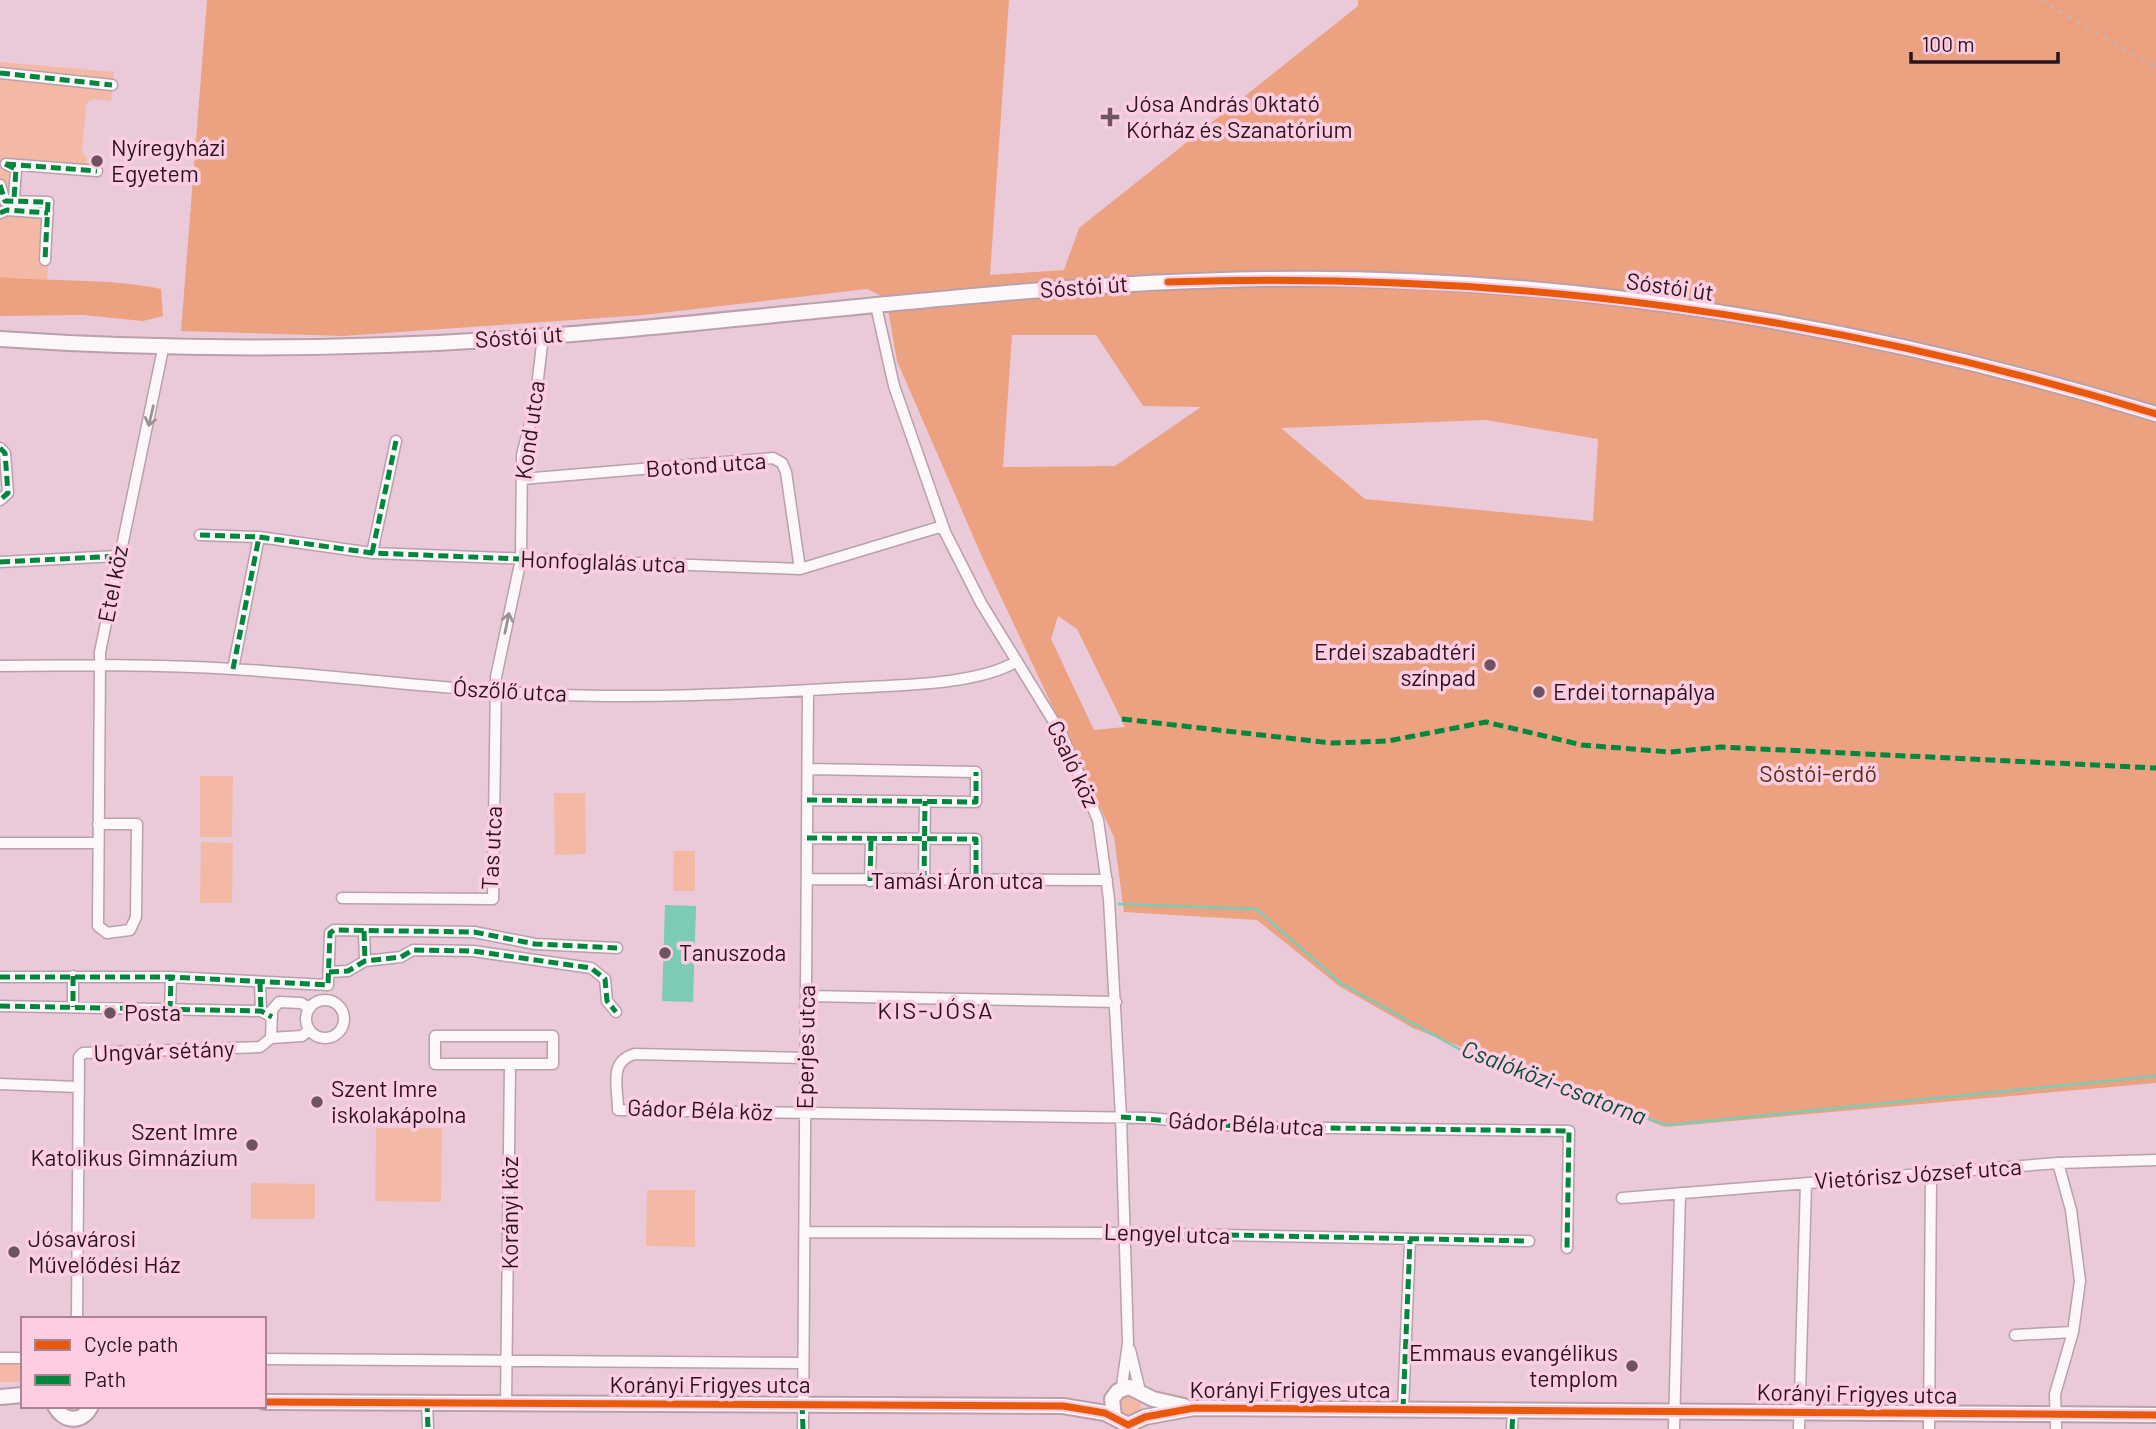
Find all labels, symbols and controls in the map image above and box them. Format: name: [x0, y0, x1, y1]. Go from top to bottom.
scale bar: [1911, 21, 2058, 65]
text: 100 m: [1922, 31, 1975, 56]
place label: Jósa András Oktató Kórház és Szanatórium: [1126, 89, 1353, 143]
marker: Jósa András Oktató Kórház és Szanatórium: [1100, 107, 1120, 127]
place label: Nyíregyházi Egyetem: [111, 133, 226, 187]
marker: Nyíregyházi Egyetem: [89, 153, 105, 169]
street label: Sóstói út: [1624, 266, 1716, 306]
street label: Sóstói út: [1039, 269, 1129, 303]
street label: Sóstói út: [474, 319, 564, 353]
street label: Kond utca: [508, 379, 550, 481]
one-way arrow: [143, 404, 157, 427]
street label: Botond utca: [645, 446, 767, 482]
street label: Etel köz: [91, 543, 133, 625]
street label: Honfoglalás utca: [520, 544, 686, 578]
one-way arrow: [501, 612, 515, 635]
place label: Erdei szabadtéri színpad: [1314, 637, 1476, 691]
marker: Erdei szabadtéri színpad: [1482, 657, 1498, 673]
street label: Ószőlő utca: [452, 673, 568, 707]
place label: Erdei tornapálya: [1553, 677, 1715, 705]
marker: Erdei tornapálya: [1531, 684, 1547, 700]
street label: Csaló köz: [1042, 716, 1106, 811]
park label: Sóstói-erdő: [1759, 759, 1877, 787]
street label: Tas utca: [475, 805, 507, 891]
street label: Tamási Áron utca: [871, 866, 1043, 894]
place label: Tanuszoda: [679, 938, 786, 966]
marker: Tanuszoda: [657, 945, 673, 961]
street label: Eperjes utca: [790, 984, 820, 1109]
district label: KIS-JÓSA: [877, 995, 995, 1024]
place label: Posta: [124, 998, 181, 1026]
marker: Posta: [102, 1005, 118, 1021]
water label: Csalóközi-csatorna: [1458, 1033, 1651, 1130]
street label: Ungvár sétány: [93, 1034, 235, 1066]
place label: Szent Imre iskolakápolna: [331, 1074, 466, 1128]
street label: Gádor Béla köz: [627, 1092, 773, 1126]
marker: Szent Imre iskolakápolna: [309, 1094, 325, 1110]
street label: Gádor Béla utca: [1167, 1105, 1325, 1141]
place label: Szent Imre Katolikus Gimnázium: [30, 1117, 238, 1171]
marker: Szent Imre Katolikus Gimnázium: [244, 1137, 260, 1153]
street label: Vietórisz József utca: [1813, 1152, 2023, 1194]
street label: Korányi köz: [495, 1156, 523, 1270]
street label: Lengyel utca: [1103, 1217, 1231, 1249]
place label: Jósavárosi Művelődési Ház: [28, 1224, 180, 1278]
marker: Jósavárosi Művelődési Ház: [6, 1244, 22, 1260]
legend: [21, 1317, 266, 1408]
text: Cycle path: [84, 1331, 178, 1356]
place label: Emmaus evangélikus templom: [1409, 1338, 1618, 1392]
marker: Emmaus evangélikus templom: [1624, 1358, 1640, 1374]
text: Path: [84, 1366, 126, 1391]
street label: Korányi Frigyes utca: [610, 1370, 810, 1398]
street label: Korányi Frigyes utca: [1190, 1375, 1390, 1403]
street label: Korányi Frigyes utca: [1756, 1377, 1958, 1409]

